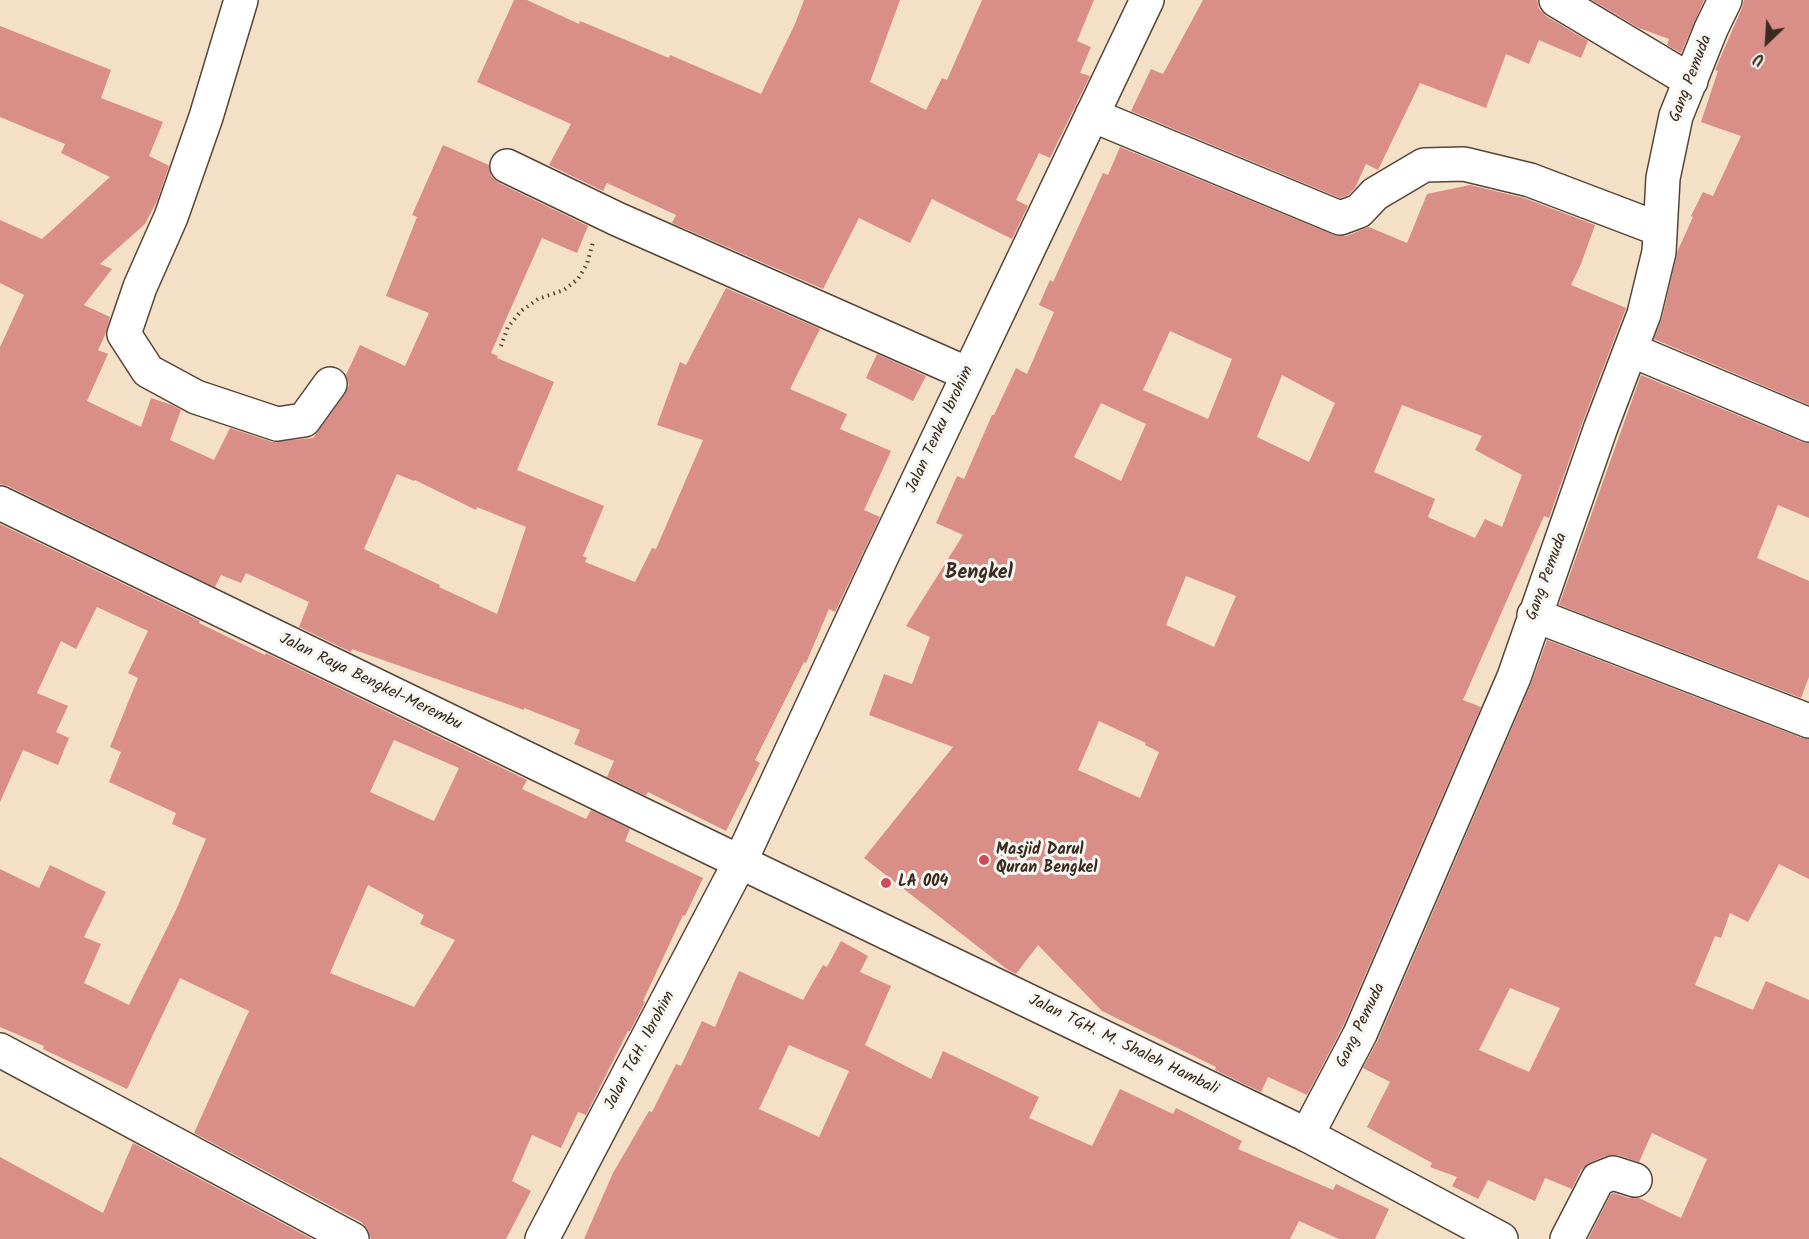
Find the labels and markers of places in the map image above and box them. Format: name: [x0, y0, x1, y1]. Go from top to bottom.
place label: Masjid Darul Quran Bengkel: [996, 841, 1098, 879]
marker: Masjid Darul Quran Bengkel: [977, 853, 991, 867]
place label: LA 004: [898, 873, 948, 893]
marker: LA 004: [879, 876, 893, 890]

